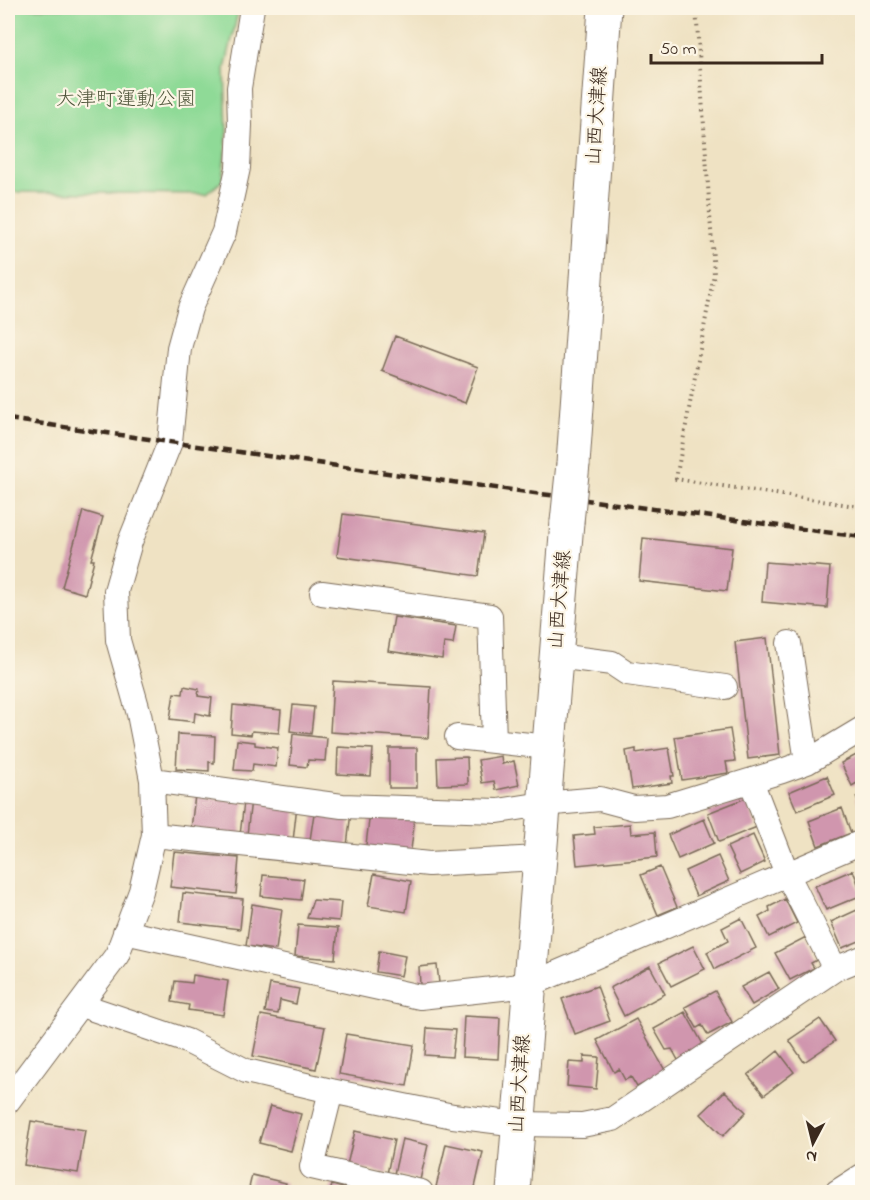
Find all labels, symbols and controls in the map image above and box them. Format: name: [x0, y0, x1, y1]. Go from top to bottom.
scale bar: [651, 27, 822, 65]
text: 50 m: [660, 37, 697, 63]
street label: 山西大津線: [580, 65, 616, 167]
park label: 大津町運動公園: [56, 86, 196, 115]
street label: 山西大津線: [542, 549, 580, 651]
street label: 山西大津線: [503, 1033, 539, 1135]
north arrow: [783, 1113, 843, 1173]
text: N: [804, 1143, 818, 1168]

